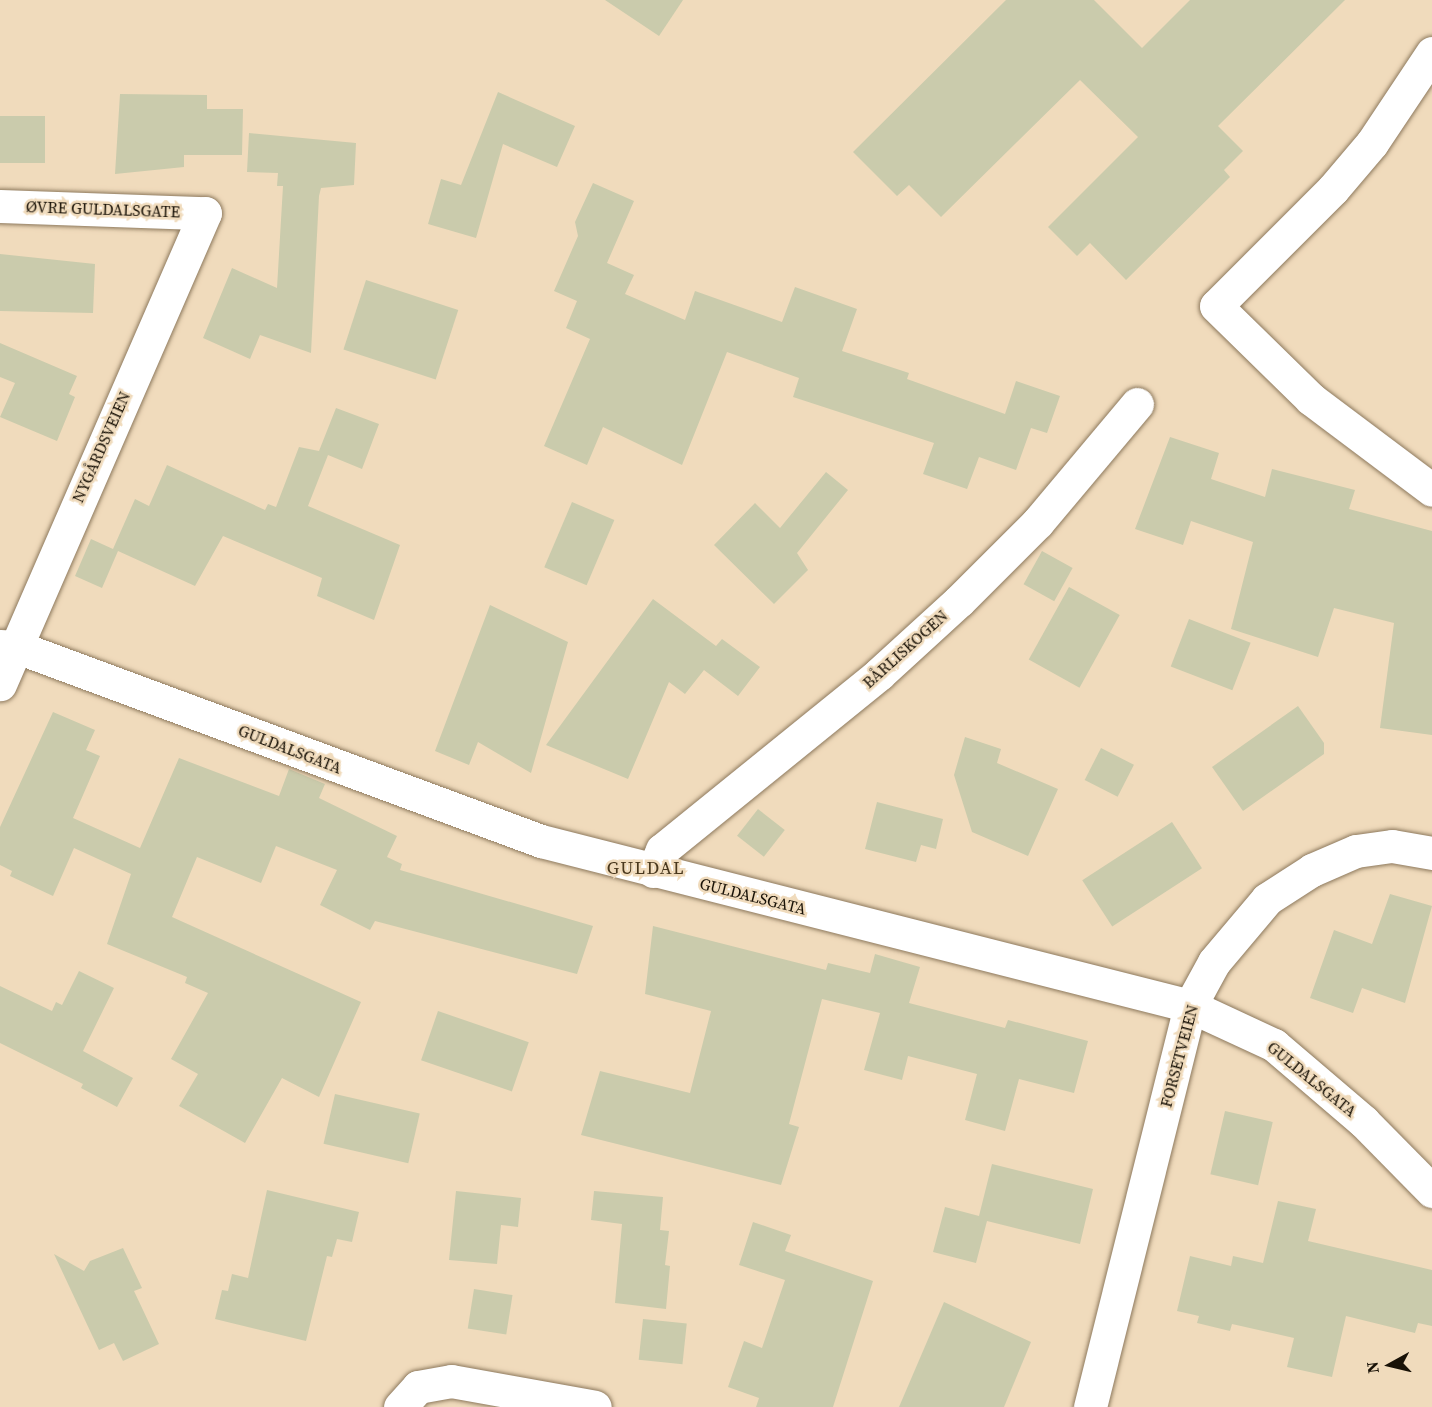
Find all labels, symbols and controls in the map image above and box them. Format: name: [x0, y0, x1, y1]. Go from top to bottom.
street label: ØVRE GULDALSGATE: [25, 197, 181, 221]
street label: NYGÅRDSVEIEN: [68, 388, 134, 506]
street label: BÅRLISKOGEN: [859, 606, 951, 692]
street label: GULDALSGATA: [236, 720, 344, 778]
district label: GULDAL: [607, 857, 685, 879]
street label: GULDALSGATA: [698, 873, 808, 919]
street label: FORSETVEIEN: [1156, 1003, 1202, 1109]
street label: GULDALSGATA: [1264, 1037, 1360, 1121]
north arrow: [1360, 1335, 1420, 1395]
text: N: [1360, 1360, 1384, 1375]

